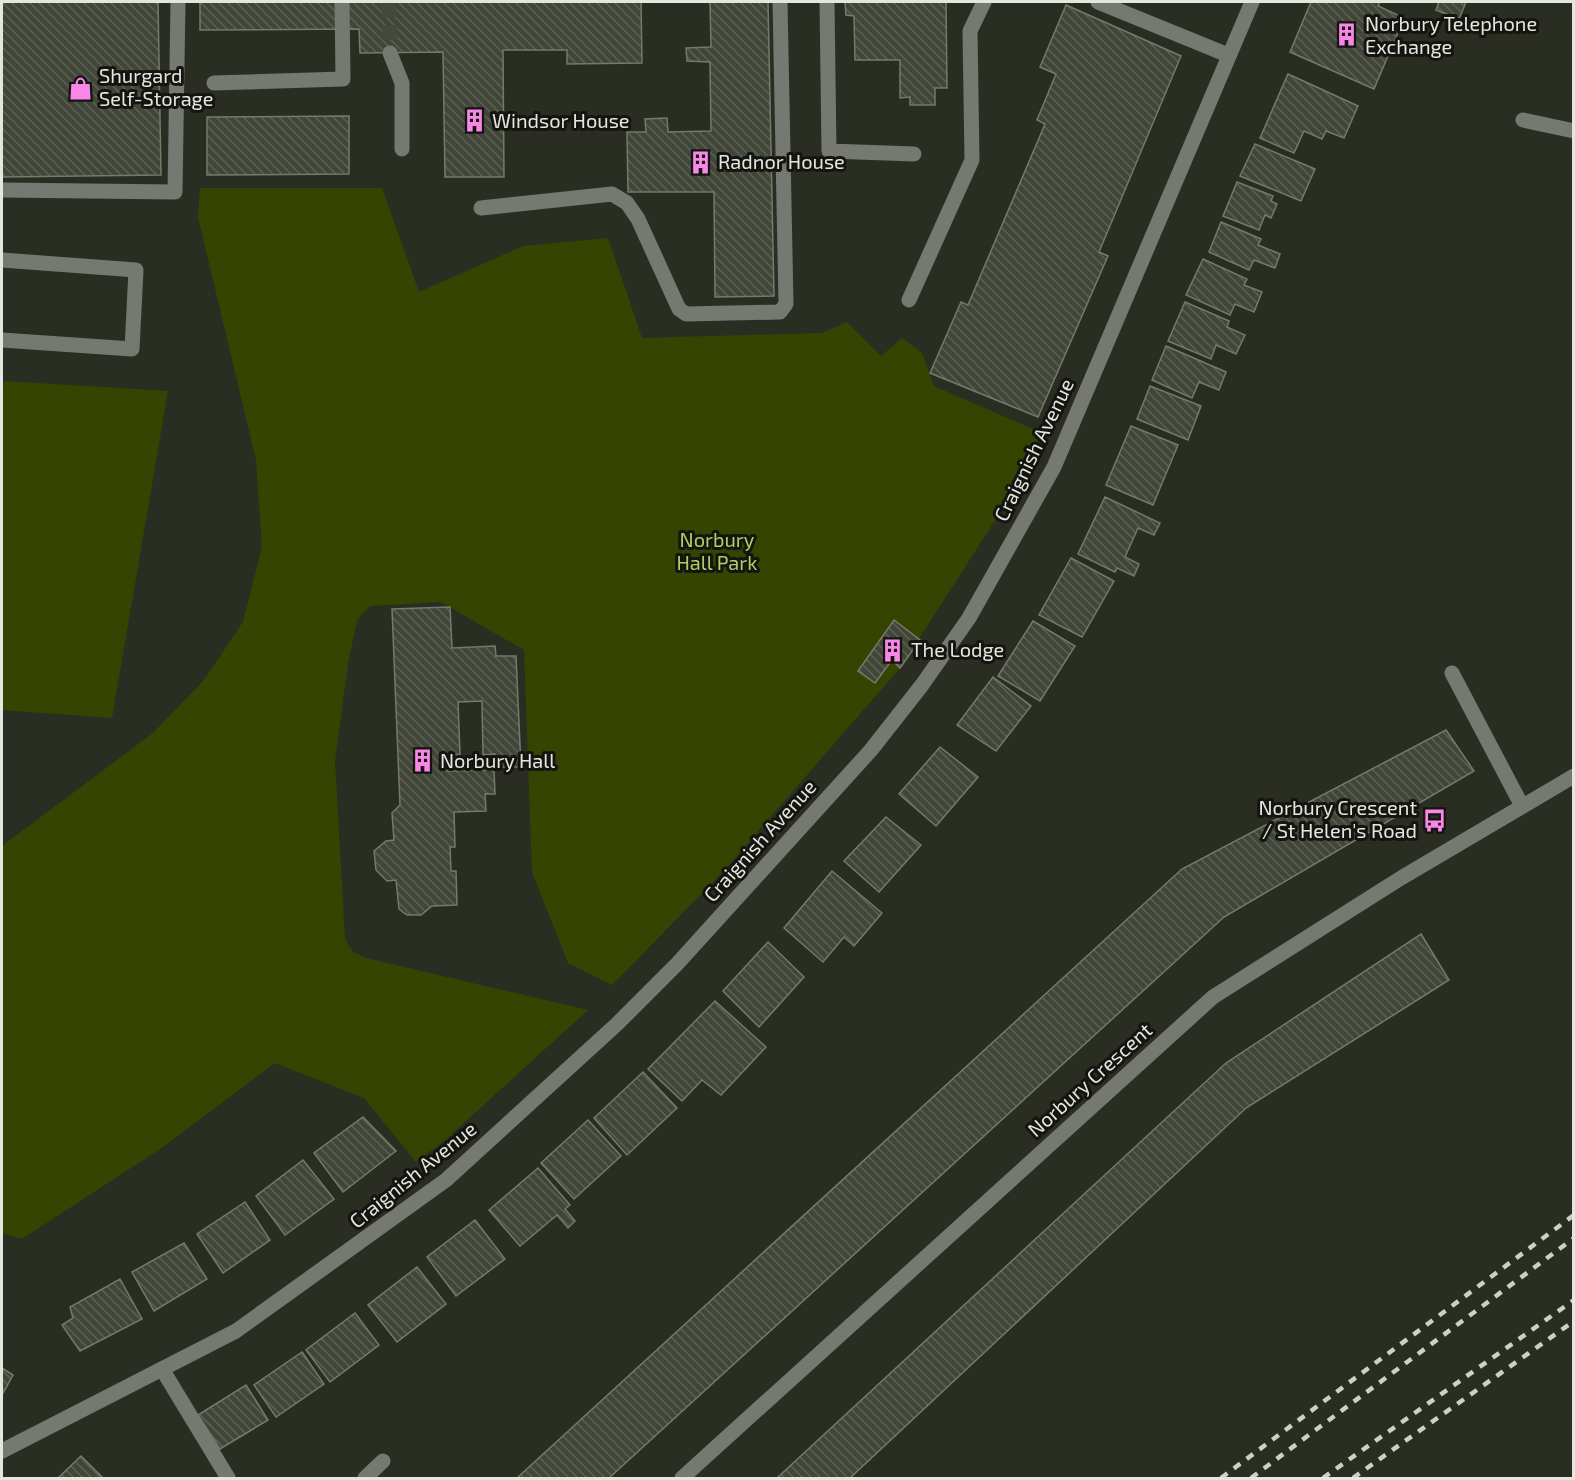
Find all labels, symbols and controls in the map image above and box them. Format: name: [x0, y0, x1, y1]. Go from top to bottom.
place label: Norbury Telephone Exchange: [1365, 11, 1537, 58]
building icon: Norbury Telephone Exchange: [1334, 22, 1360, 48]
place label: Shurgard Self-Storage: [99, 63, 213, 110]
shop icon: Shurgard Self-Storage: [68, 75, 94, 101]
building icon: Windsor House: [461, 108, 487, 134]
place label: Windsor House: [492, 108, 630, 132]
building icon: Radnor House: [687, 149, 713, 175]
place label: Radnor House: [718, 149, 845, 173]
street label: Craignish Avenue: [988, 374, 1078, 525]
park label: Norbury Hall Park: [676, 527, 758, 574]
building icon: The Lodge: [880, 637, 906, 663]
place label: The Lodge: [911, 637, 1004, 661]
building icon: Norbury Hall: [409, 748, 435, 774]
place label: Norbury Hall: [440, 748, 555, 772]
street label: Craignish Avenue: [698, 774, 820, 906]
place label: Norbury Crescent / St Helen's Road: [1258, 795, 1417, 842]
bus stop icon: Norbury Crescent / St Helen's Road: [1422, 807, 1448, 833]
street label: Norbury Crescent: [1022, 1017, 1157, 1141]
street label: Craignish Avenue: [344, 1116, 480, 1233]

